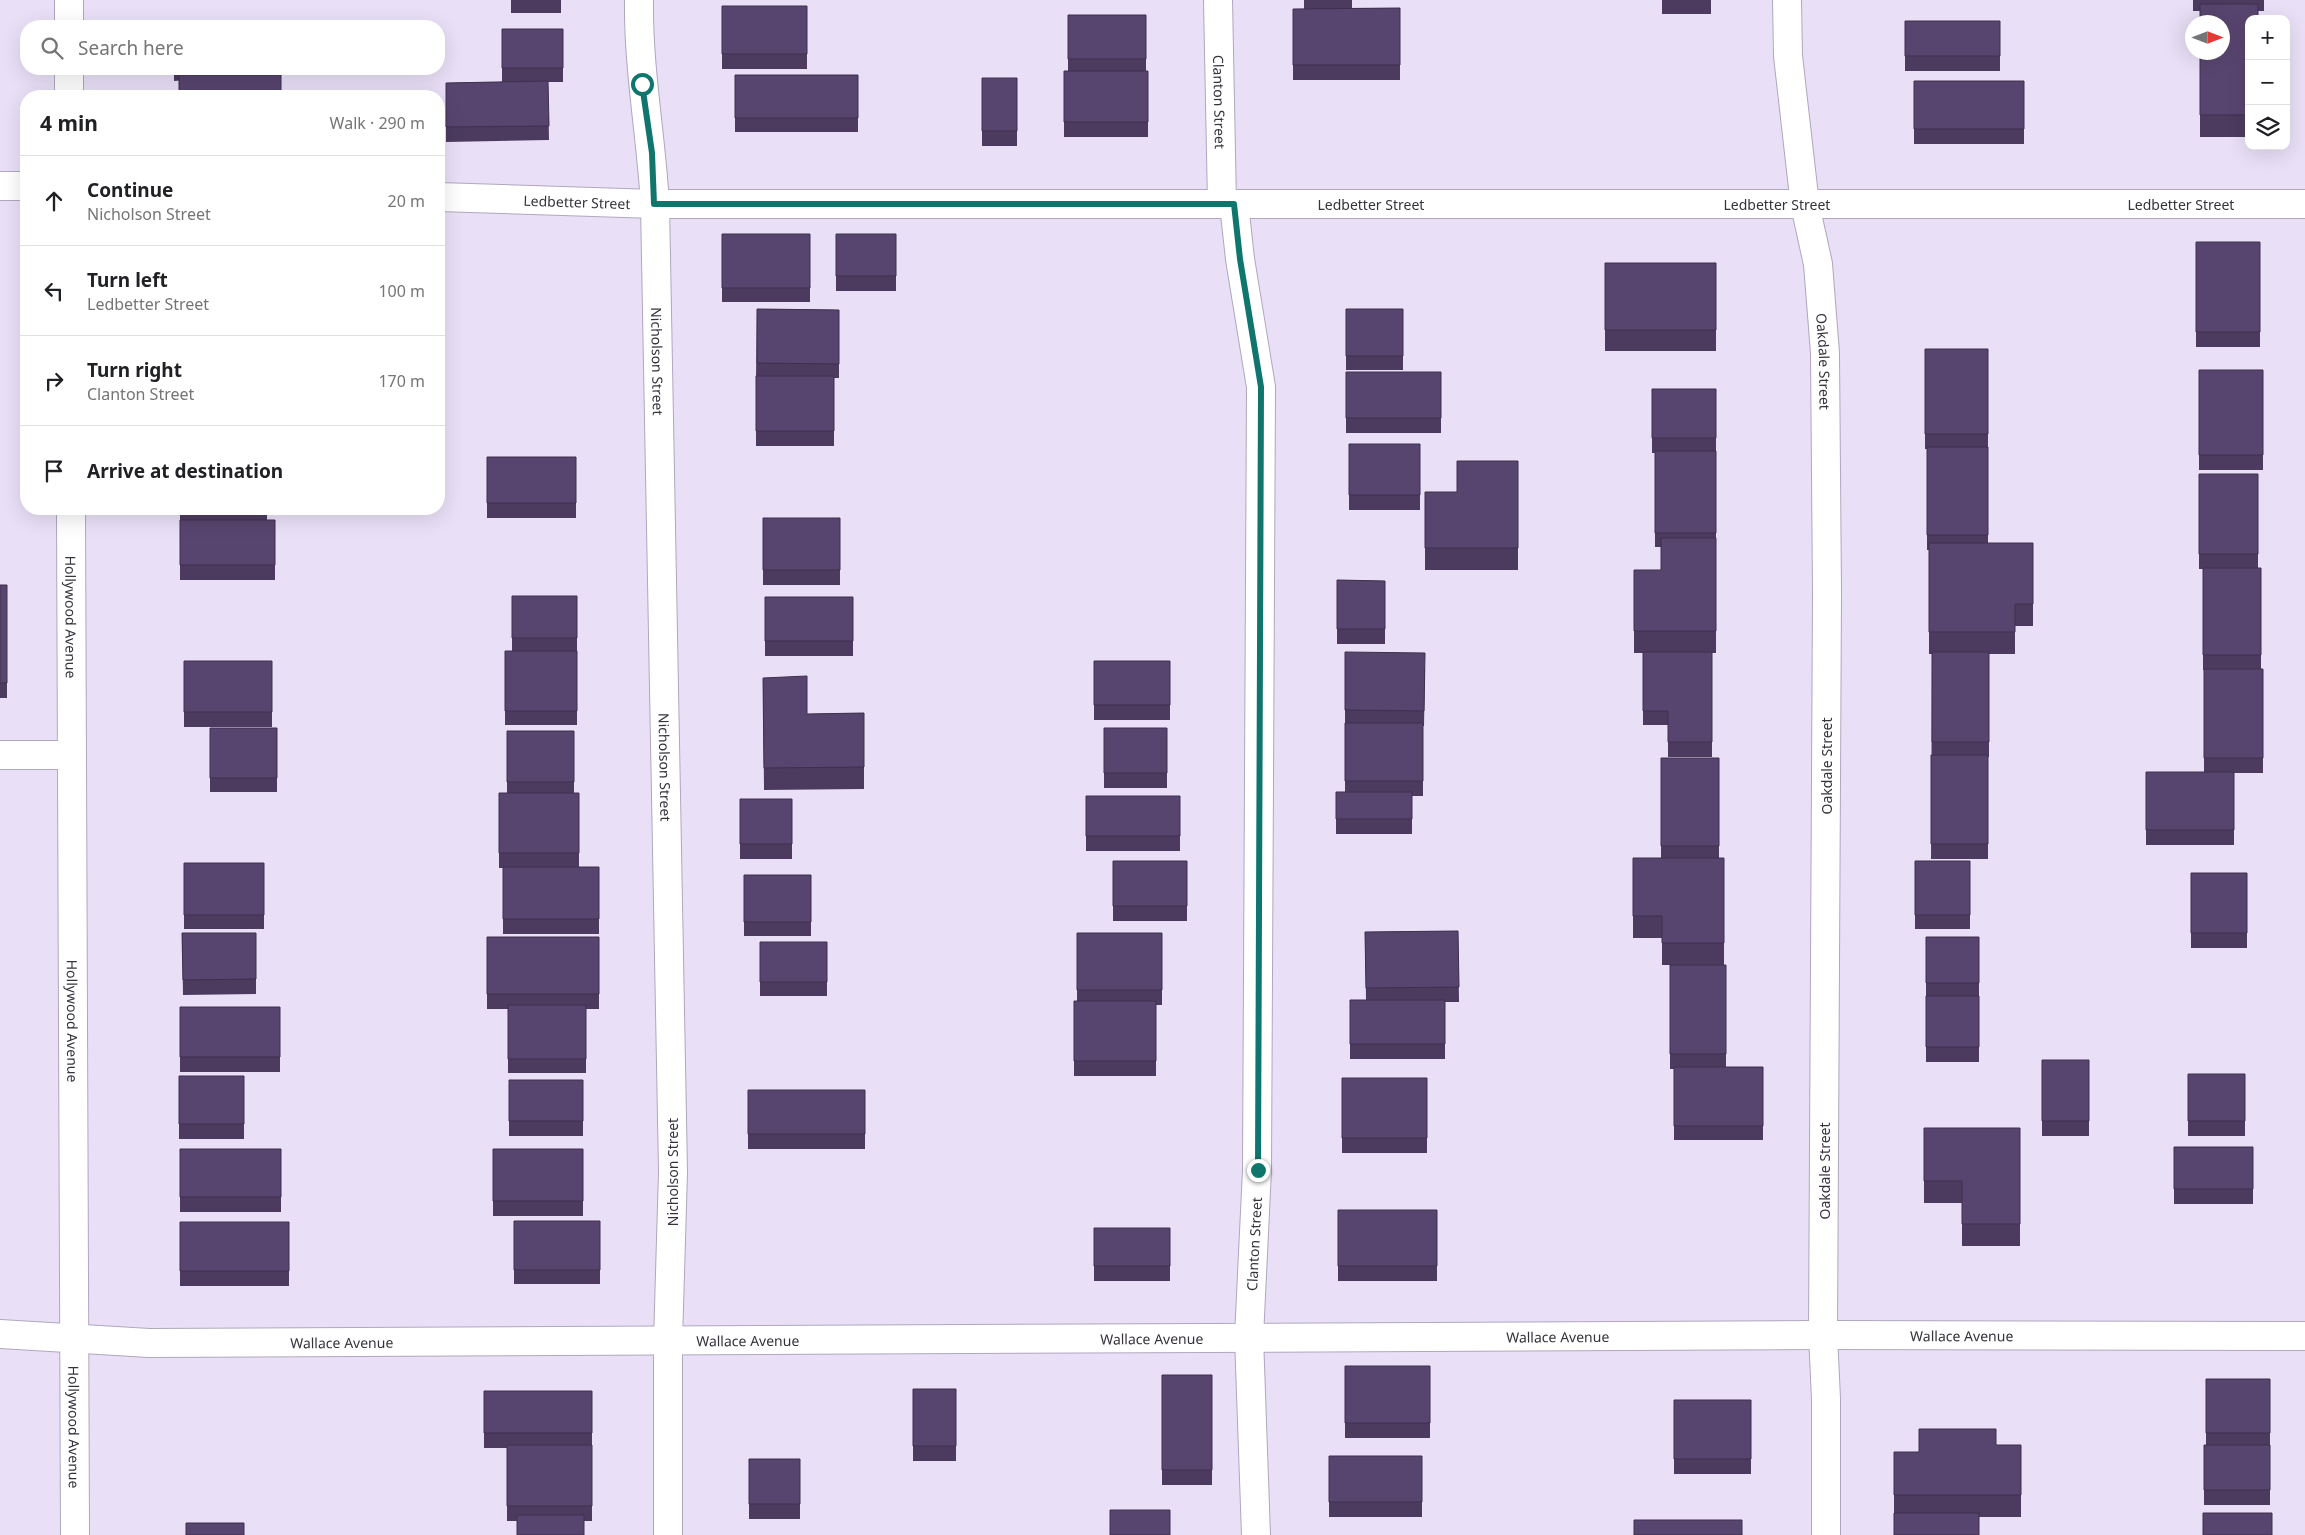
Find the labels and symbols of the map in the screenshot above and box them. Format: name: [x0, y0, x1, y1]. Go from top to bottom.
north arrow: [2185, 15, 2230, 60]
street label: Clanton Street: [1210, 55, 1230, 149]
route start: [631, 73, 654, 96]
street label: Ledbetter Street: [523, 190, 631, 213]
street label: Ledbetter Street: [1317, 195, 1424, 214]
street label: Ledbetter Street: [1723, 195, 1830, 214]
street label: Ledbetter Street: [2127, 195, 2234, 214]
street label: Nicholson Street: [647, 307, 668, 416]
street label: Oakdale Street: [1812, 312, 1835, 410]
street label: Hollywood Avenue: [62, 556, 81, 678]
street label: Nicholson Street: [655, 713, 676, 822]
street label: Oakdale Street: [1817, 718, 1836, 814]
street label: Hollywood Avenue: [63, 960, 83, 1082]
street label: Nicholson Street: [663, 1118, 682, 1226]
street label: Oakdale Street: [1815, 1123, 1834, 1219]
route end: [1247, 1159, 1270, 1182]
street label: Clanton Street: [1242, 1197, 1266, 1291]
street label: Wallace Avenue: [1910, 1326, 2013, 1345]
street label: Wallace Avenue: [1506, 1327, 1609, 1346]
street label: Wallace Avenue: [1100, 1328, 1203, 1348]
street label: Wallace Avenue: [696, 1330, 799, 1350]
street label: Wallace Avenue: [290, 1332, 393, 1352]
street label: Hollywood Avenue: [65, 1366, 84, 1488]

